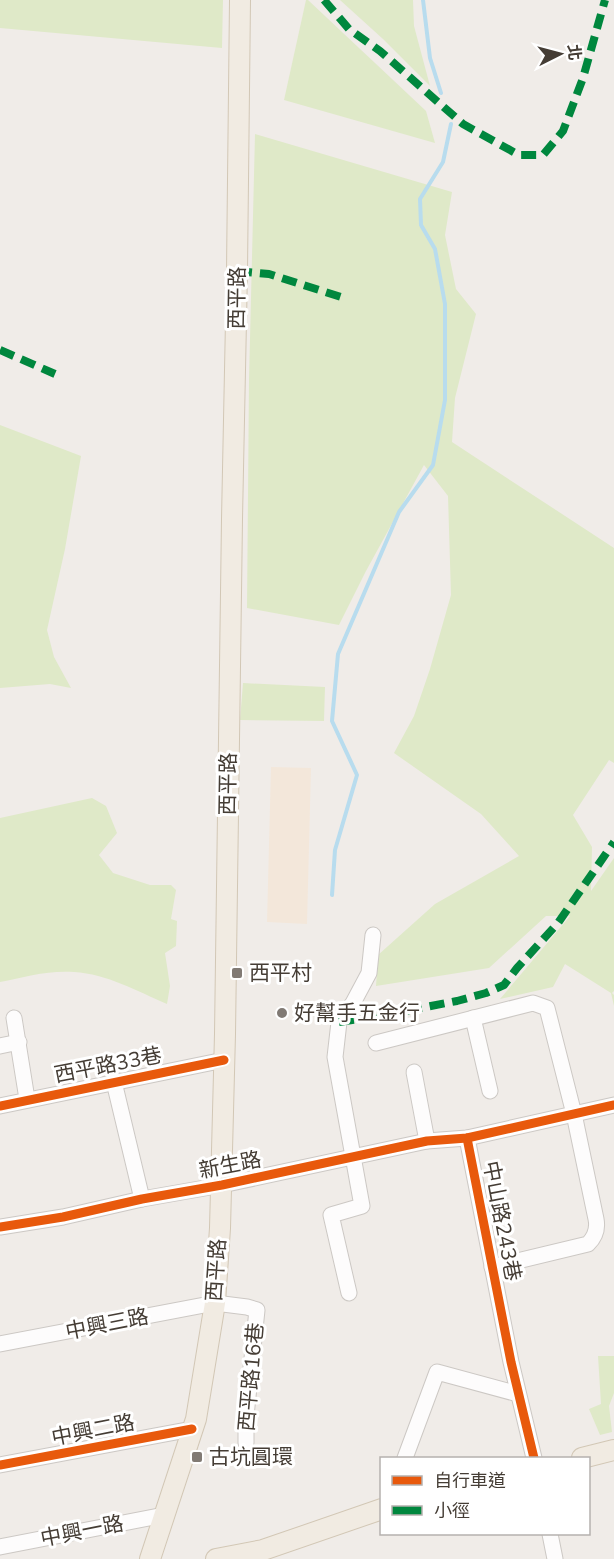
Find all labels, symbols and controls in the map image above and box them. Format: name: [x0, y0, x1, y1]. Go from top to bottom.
north arrow: [530, 24, 590, 84]
text: 北: [562, 43, 586, 62]
street label: 西平路: [222, 266, 252, 330]
street label: 西平路: [213, 752, 243, 816]
place label: 西平村: [249, 959, 312, 987]
marker: 西平村: [230, 966, 244, 980]
place label: 好幫手五金行: [294, 999, 420, 1027]
marker: 好幫手五金行: [275, 1006, 289, 1020]
street label: 西平路33巷: [52, 1041, 164, 1089]
street label: 新生路: [196, 1145, 264, 1185]
street label: 中山路243巷: [477, 1159, 527, 1283]
street label: 西平路: [200, 1238, 232, 1302]
street label: 中興三路: [63, 1302, 151, 1346]
street label: 西平路16巷: [232, 1321, 270, 1433]
street label: 中興二路: [49, 1408, 137, 1452]
place label: 古坑圓環: [209, 1443, 293, 1471]
marker: 古坑圓環: [190, 1450, 204, 1464]
legend: [380, 1457, 590, 1535]
text: 自行車道: [434, 1469, 506, 1493]
text: 小徑: [434, 1499, 470, 1523]
street label: 中興一路: [38, 1509, 126, 1553]

